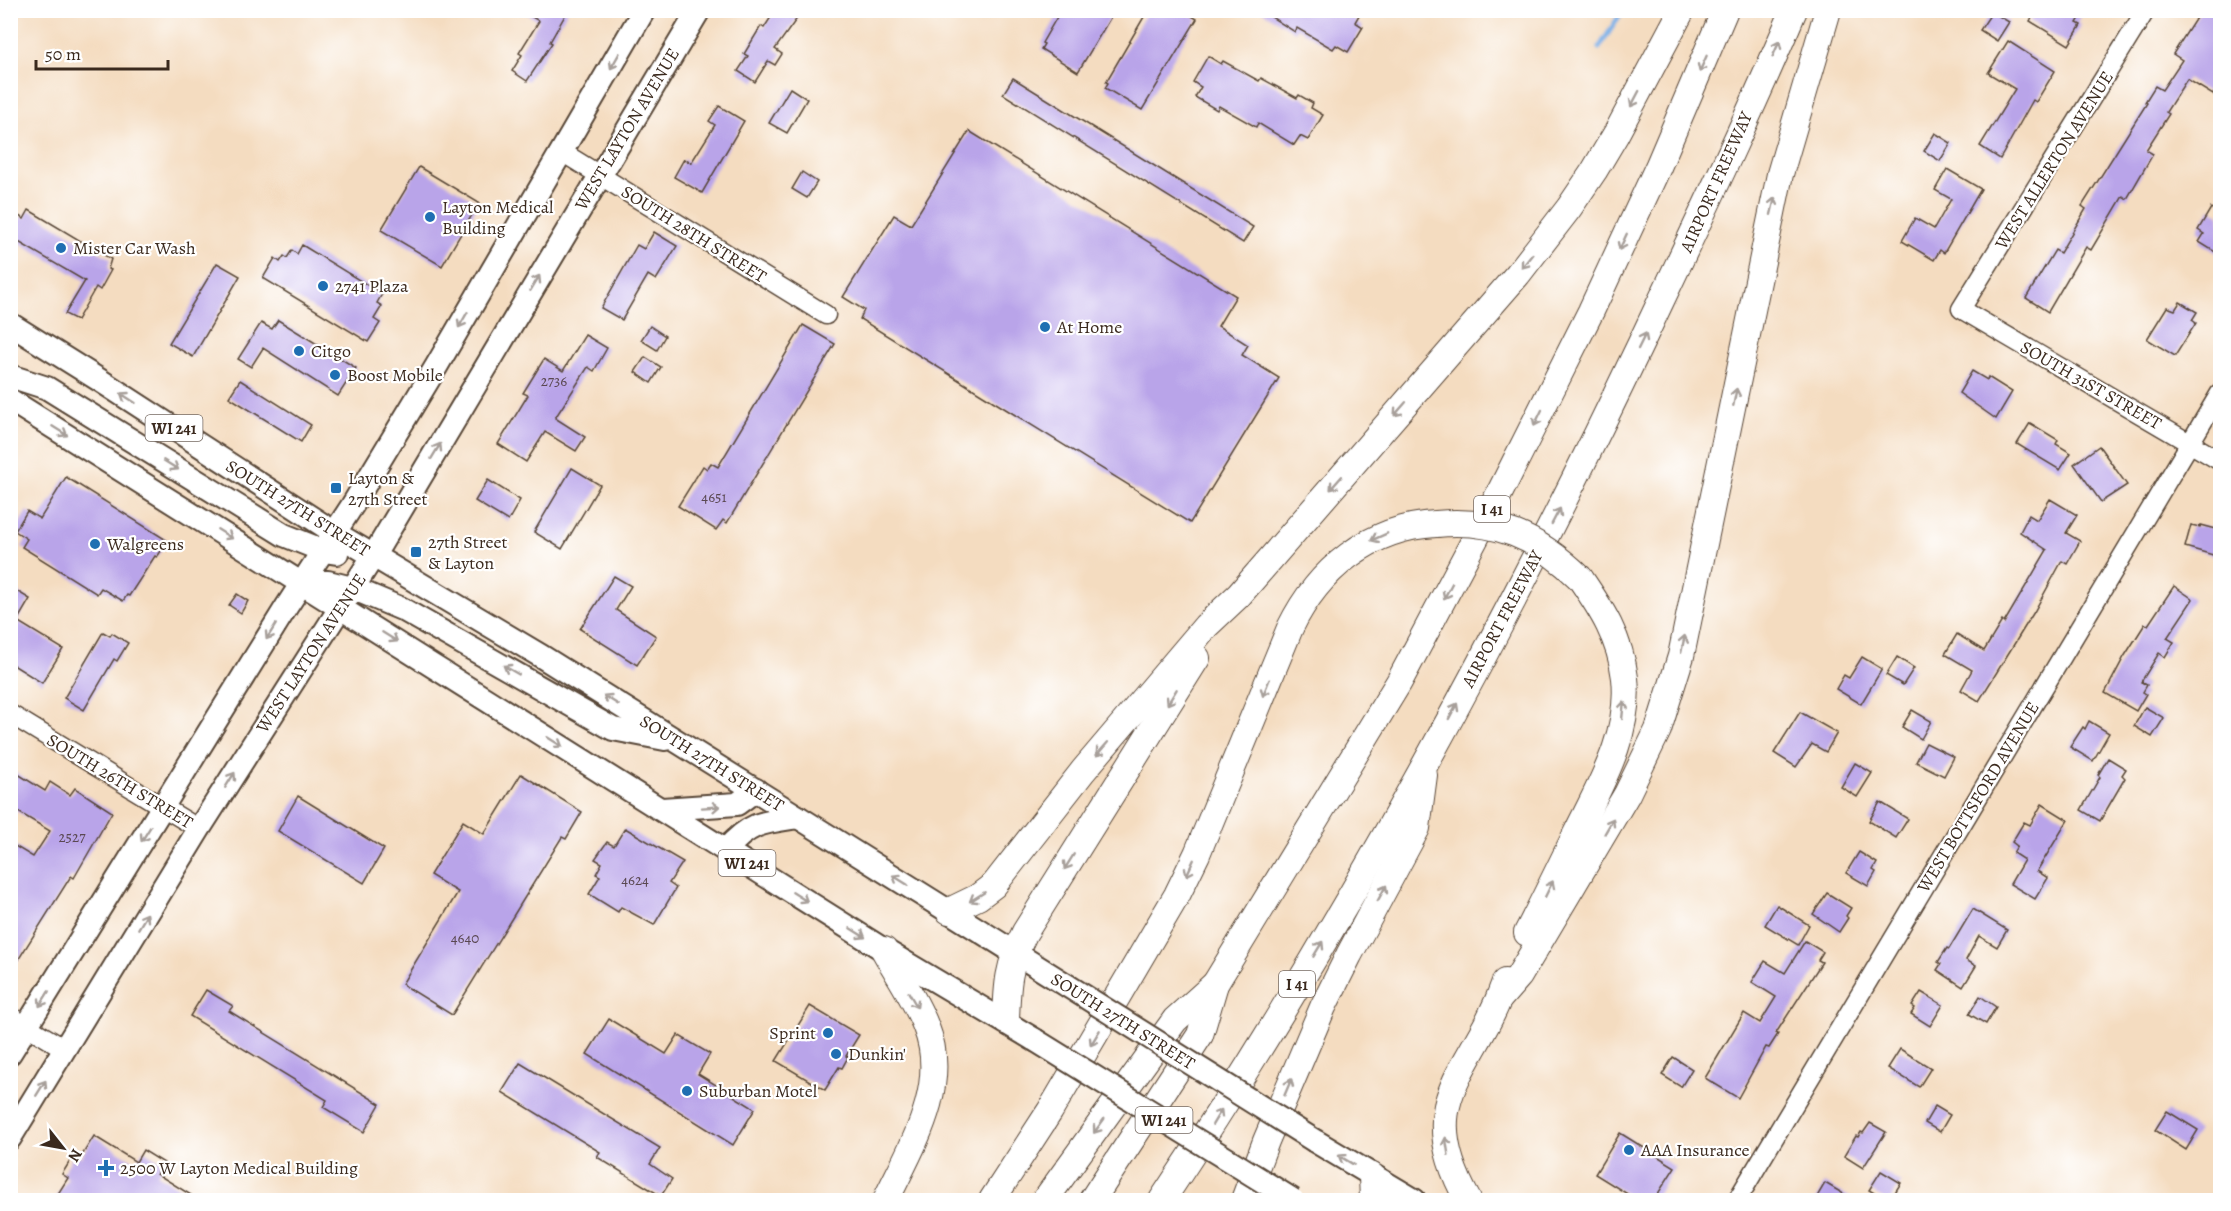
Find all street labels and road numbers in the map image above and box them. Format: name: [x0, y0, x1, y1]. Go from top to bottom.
street label: WEST LAYTON AVENUE: [569, 43, 685, 215]
street label: WEST ALLERTON AVENUE: [1989, 66, 2119, 254]
street label: AIRPORT FREEWAY: [1674, 107, 1758, 257]
street label: SOUTH 28TH STREET: [617, 180, 771, 288]
street label: SOUTH 31ST STREET: [2016, 335, 2166, 435]
road number: WI 241: [146, 415, 202, 441]
street label: SOUTH 27TH STREET: [221, 454, 375, 562]
road number: I 41: [1474, 496, 1510, 522]
street label: AIRPORT FREEWAY: [1455, 545, 1549, 693]
street label: WEST LAYTON AVENUE: [250, 569, 371, 738]
street label: WEST BOTTSFORD AVENUE: [1911, 697, 2045, 898]
street label: SOUTH 27TH STREET: [635, 709, 789, 817]
street label: SOUTH 26TH STREET: [42, 728, 198, 834]
road number: WI 241: [718, 850, 776, 876]
street label: SOUTH 27TH STREET: [1046, 967, 1200, 1075]
road number: I 41: [1279, 971, 1315, 997]
road number: WI 241: [1136, 1107, 1192, 1133]

